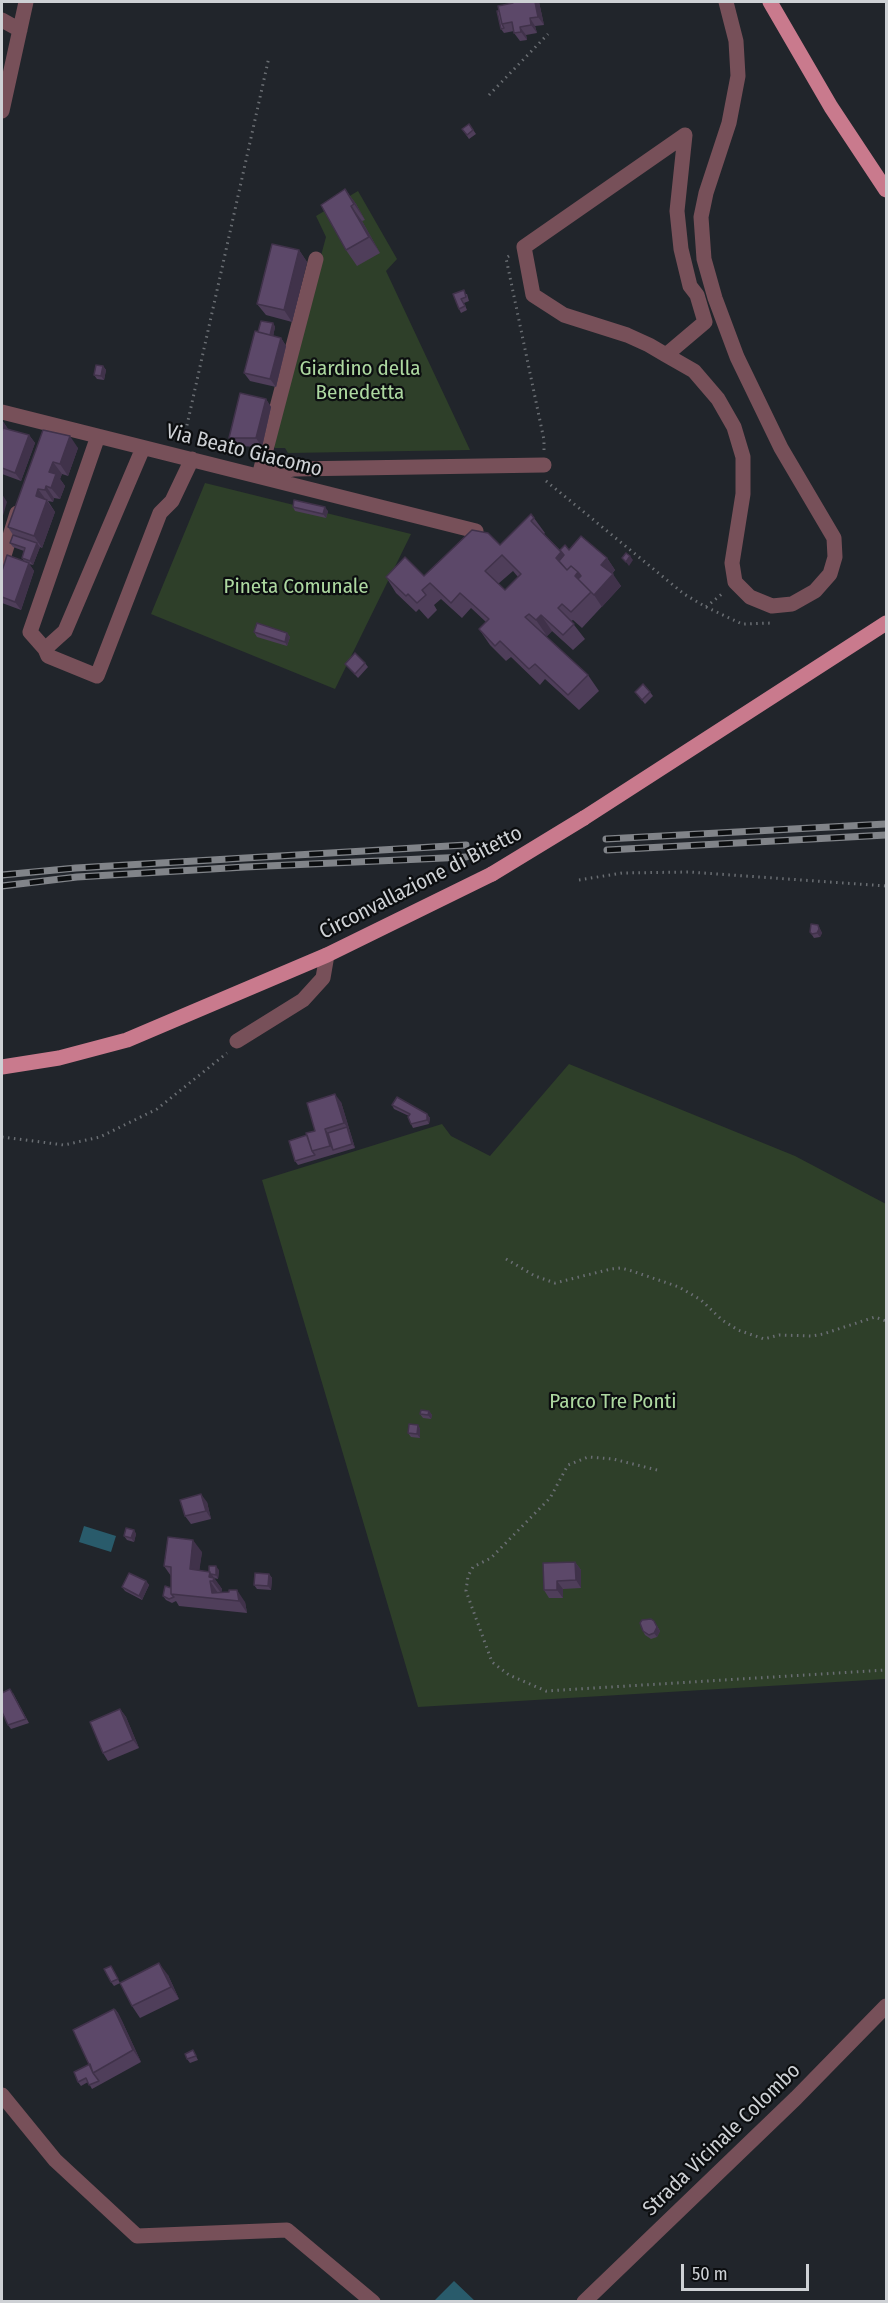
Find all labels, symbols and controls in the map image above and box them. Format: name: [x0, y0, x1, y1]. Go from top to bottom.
park label: Giardino della Benedetta: [300, 356, 420, 406]
street label: Via Beato Giacomo: [163, 419, 325, 483]
park label: Pineta Comunale: [223, 574, 369, 600]
street label: Circonvallazione di Bitetto: [315, 821, 527, 945]
park label: Parco Tre Ponti: [549, 1389, 677, 1415]
street label: Strada Vicinale Colombo: [638, 2058, 806, 2222]
scale bar: [684, 2252, 812, 2290]
text: 50 m: [692, 2263, 728, 2285]

